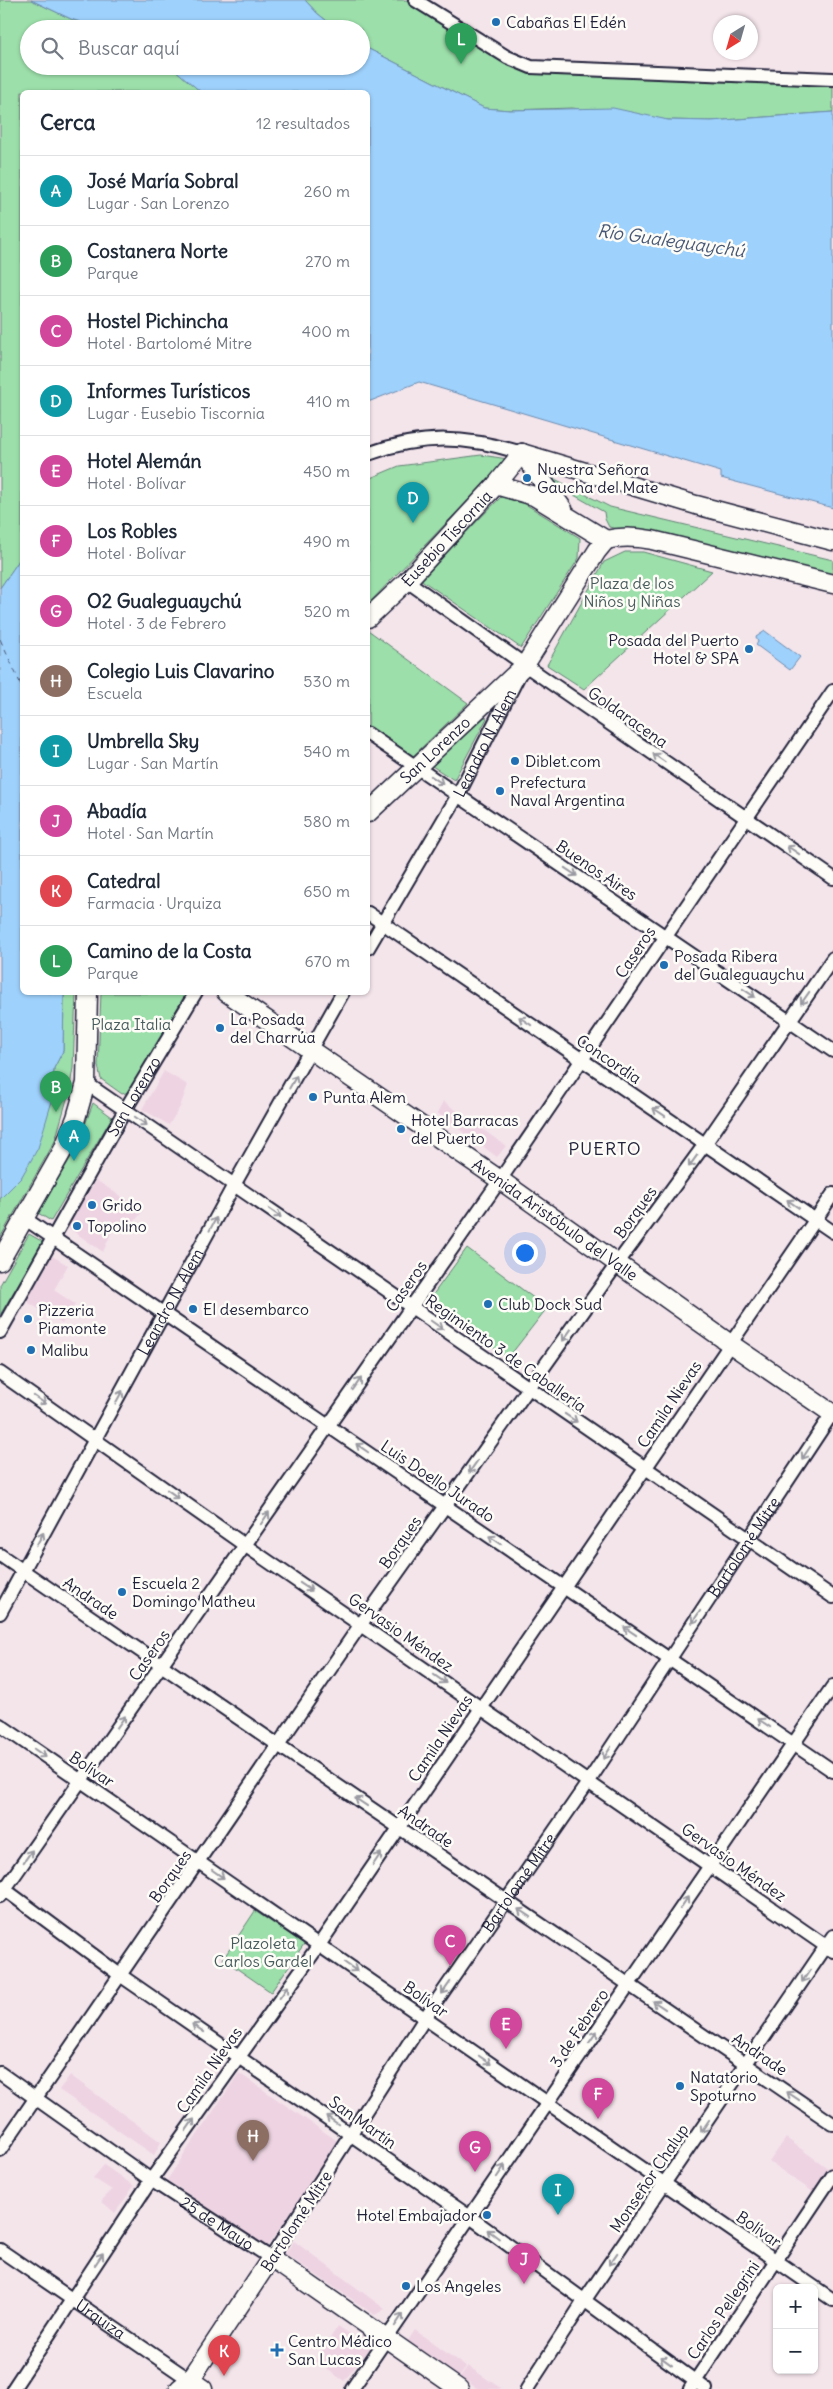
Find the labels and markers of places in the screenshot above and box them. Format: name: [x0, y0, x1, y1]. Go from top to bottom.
place label: Cabañas El Edén: [506, 12, 626, 32]
marker: Cabañas El Edén: [490, 16, 502, 28]
pin: L: [445, 23, 477, 64]
place label: Nuestra Señora Gaucha del Mate: [537, 459, 658, 497]
marker: Nuestra Señora Gaucha del Mate: [521, 472, 533, 484]
pin: D: [397, 482, 429, 523]
place label: Posada del Puerto Hotel & SPA: [608, 630, 739, 668]
marker: Posada del Puerto Hotel & SPA: [743, 643, 755, 655]
place label: Diblet.com: [525, 751, 601, 771]
marker: Diblet.com: [509, 755, 521, 767]
place label: Prefectura Naval Argentina: [510, 772, 625, 810]
marker: Prefectura Naval Argentina: [494, 785, 506, 797]
place label: Posada Ribera del Gualeguaychu: [674, 946, 805, 984]
marker: Posada Ribera del Gualeguaychu: [658, 959, 670, 971]
place label: La Posada del Charrúa: [230, 1009, 316, 1047]
marker: La Posada del Charrúa: [214, 1022, 226, 1034]
pin: B: [40, 1071, 72, 1112]
place label: Punta Alem: [323, 1087, 406, 1107]
marker: Punta Alem: [307, 1091, 319, 1103]
place label: Hotel Barracas del Puerto: [411, 1110, 519, 1148]
pin: A: [58, 1120, 90, 1161]
marker: Hotel Barracas del Puerto: [395, 1123, 407, 1135]
place label: Grido: [102, 1195, 142, 1215]
marker: Grido: [86, 1199, 98, 1211]
place label: Topolino: [87, 1216, 147, 1236]
marker: Topolino: [71, 1220, 83, 1232]
place label: Club Dock Sud: [498, 1294, 602, 1314]
marker: Club Dock Sud: [482, 1298, 494, 1310]
place label: El desembarco: [203, 1299, 309, 1319]
place label: Pizzeria Piamonte: [38, 1300, 106, 1338]
marker: El desembarco: [187, 1303, 199, 1315]
marker: Pizzeria Piamonte: [22, 1313, 34, 1325]
place label: Malibu: [41, 1340, 88, 1360]
marker: Malibu: [25, 1344, 37, 1356]
place label: Escuela 2 Domingo Matheu: [132, 1573, 256, 1611]
marker: Escuela 2 Domingo Matheu: [116, 1586, 128, 1598]
pin: C: [434, 1925, 466, 1966]
pin: E: [490, 2008, 522, 2049]
place label: Natatorio Spoturno: [690, 2067, 758, 2105]
pin: F: [582, 2078, 614, 2119]
marker: Natatorio Spoturno: [674, 2080, 686, 2092]
pin: H: [237, 2120, 269, 2161]
pin: G: [459, 2131, 491, 2172]
pin: I: [542, 2174, 574, 2215]
place label: Hotel Embajador: [357, 2205, 477, 2225]
marker: Hotel Embajador: [481, 2209, 493, 2221]
pin: J: [508, 2243, 540, 2284]
place label: Los Angeles: [416, 2276, 501, 2296]
marker: Los Angeles: [400, 2280, 412, 2292]
place label: Centro Médico San Lucas: [288, 2331, 392, 2369]
pin: K: [208, 2335, 240, 2376]
marker: Centro Médico San Lucas: [270, 2343, 284, 2357]

